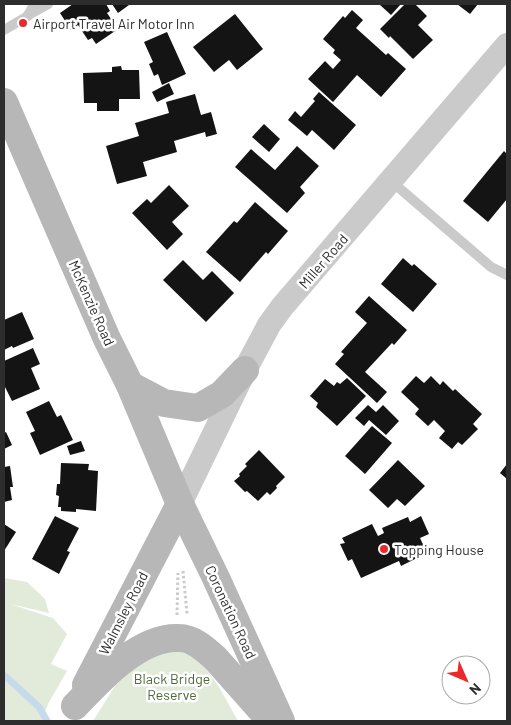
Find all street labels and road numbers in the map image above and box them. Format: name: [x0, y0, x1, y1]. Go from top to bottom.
street label: Miller Road: [295, 230, 351, 292]
street label: McKenzie Road: [66, 258, 118, 348]
street label: Coronation Road: [202, 563, 260, 661]
street label: Walmsley Road: [95, 569, 151, 657]

